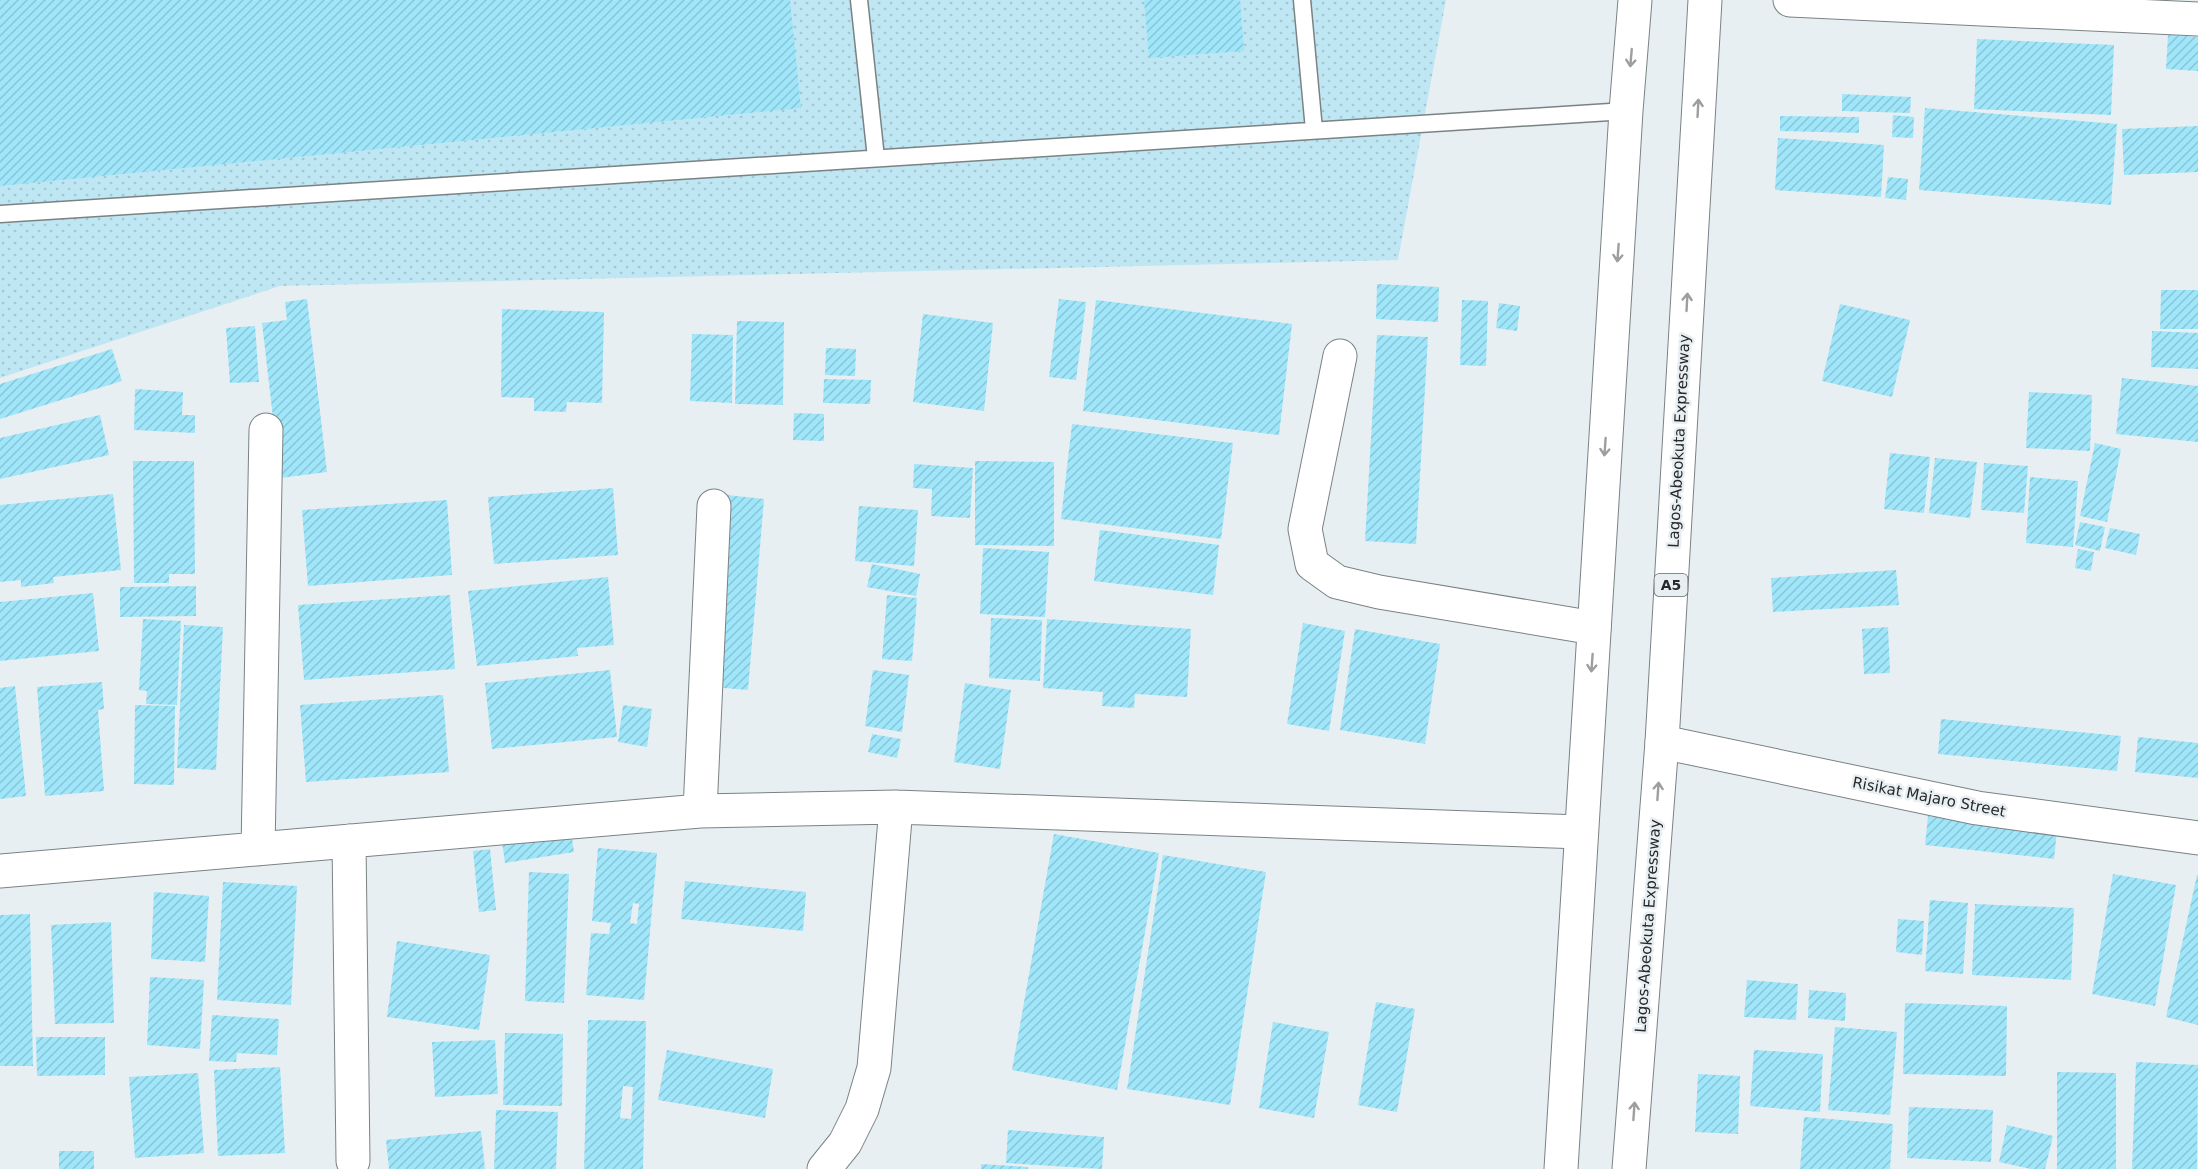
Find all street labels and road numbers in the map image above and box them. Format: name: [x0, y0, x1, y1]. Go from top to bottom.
street label: Lagos-Abeokuta Expressway: [1664, 334, 1694, 548]
road number: A5: [1654, 574, 1688, 596]
street label: Risikat Majaro Street: [1851, 773, 2007, 821]
street label: Lagos-Abeokuta Expressway: [1632, 819, 1664, 1033]

